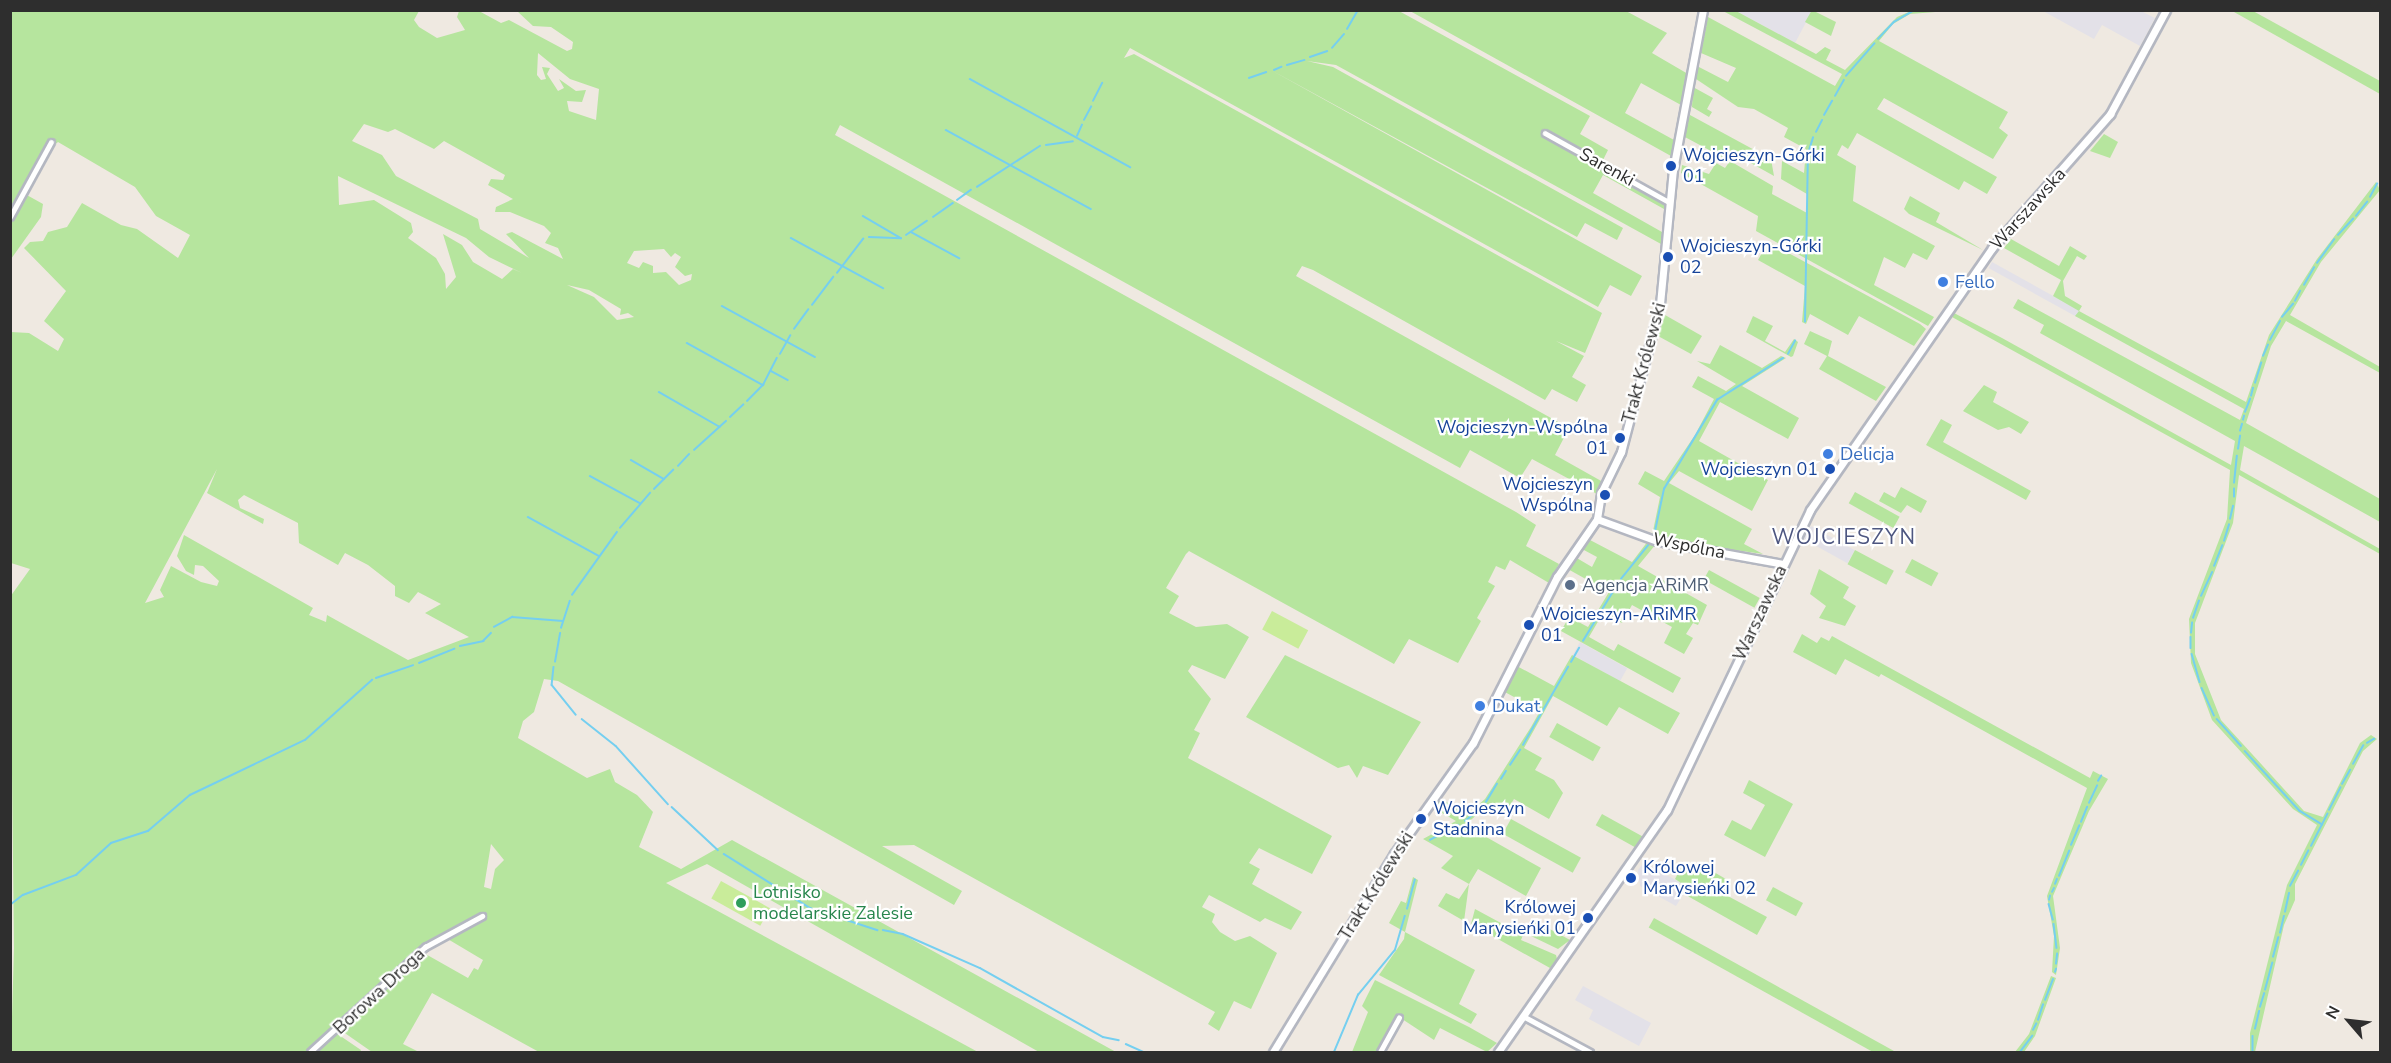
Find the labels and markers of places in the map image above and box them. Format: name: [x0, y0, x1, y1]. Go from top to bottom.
place label: Wojcieszyn-Górki 01: [1683, 145, 1825, 188]
marker: Wojcieszyn-Górki 01: [1664, 159, 1678, 173]
place label: Wojcieszyn-Górki 02: [1680, 236, 1822, 278]
marker: Wojcieszyn-Górki 02: [1661, 250, 1675, 264]
place label: Fello: [1955, 271, 1995, 293]
marker: Fello: [1936, 275, 1950, 289]
place label: Wojcieszyn-Wspólna 01: [1437, 417, 1608, 460]
marker: Wojcieszyn-Wspólna 01: [1613, 431, 1627, 445]
place label: Delicja: [1840, 443, 1895, 465]
marker: Delicja: [1821, 447, 1835, 461]
place label: Wojcieszyn 01: [1700, 458, 1818, 480]
marker: Wojcieszyn 01: [1823, 462, 1837, 476]
place label: Wojcieszyn Wspólna: [1502, 474, 1593, 516]
marker: Wojcieszyn Wspólna: [1598, 488, 1612, 502]
place label: Agencja ARiMR: [1582, 574, 1709, 596]
marker: Agencja ARiMR: [1563, 578, 1577, 592]
place label: Wojcieszyn-ARiMR 01: [1541, 604, 1696, 646]
marker: Wojcieszyn-ARiMR 01: [1522, 618, 1536, 632]
place label: Dukat: [1492, 695, 1540, 717]
marker: Dukat: [1473, 699, 1487, 713]
place label: Wojcieszyn Stadnina: [1433, 798, 1524, 840]
marker: Wojcieszyn Stadnina: [1414, 812, 1428, 826]
place label: Królowej Marysieńki 02: [1643, 857, 1756, 900]
marker: Królowej Marysieńki 02: [1624, 871, 1638, 885]
place label: Lotnisko modelarskie Zalesie: [753, 882, 913, 924]
marker: Lotnisko modelarskie Zalesie: [734, 896, 748, 910]
place label: Królowej Marysieńki 01: [1463, 897, 1576, 940]
marker: Królowej Marysieńki 01: [1581, 911, 1595, 925]

